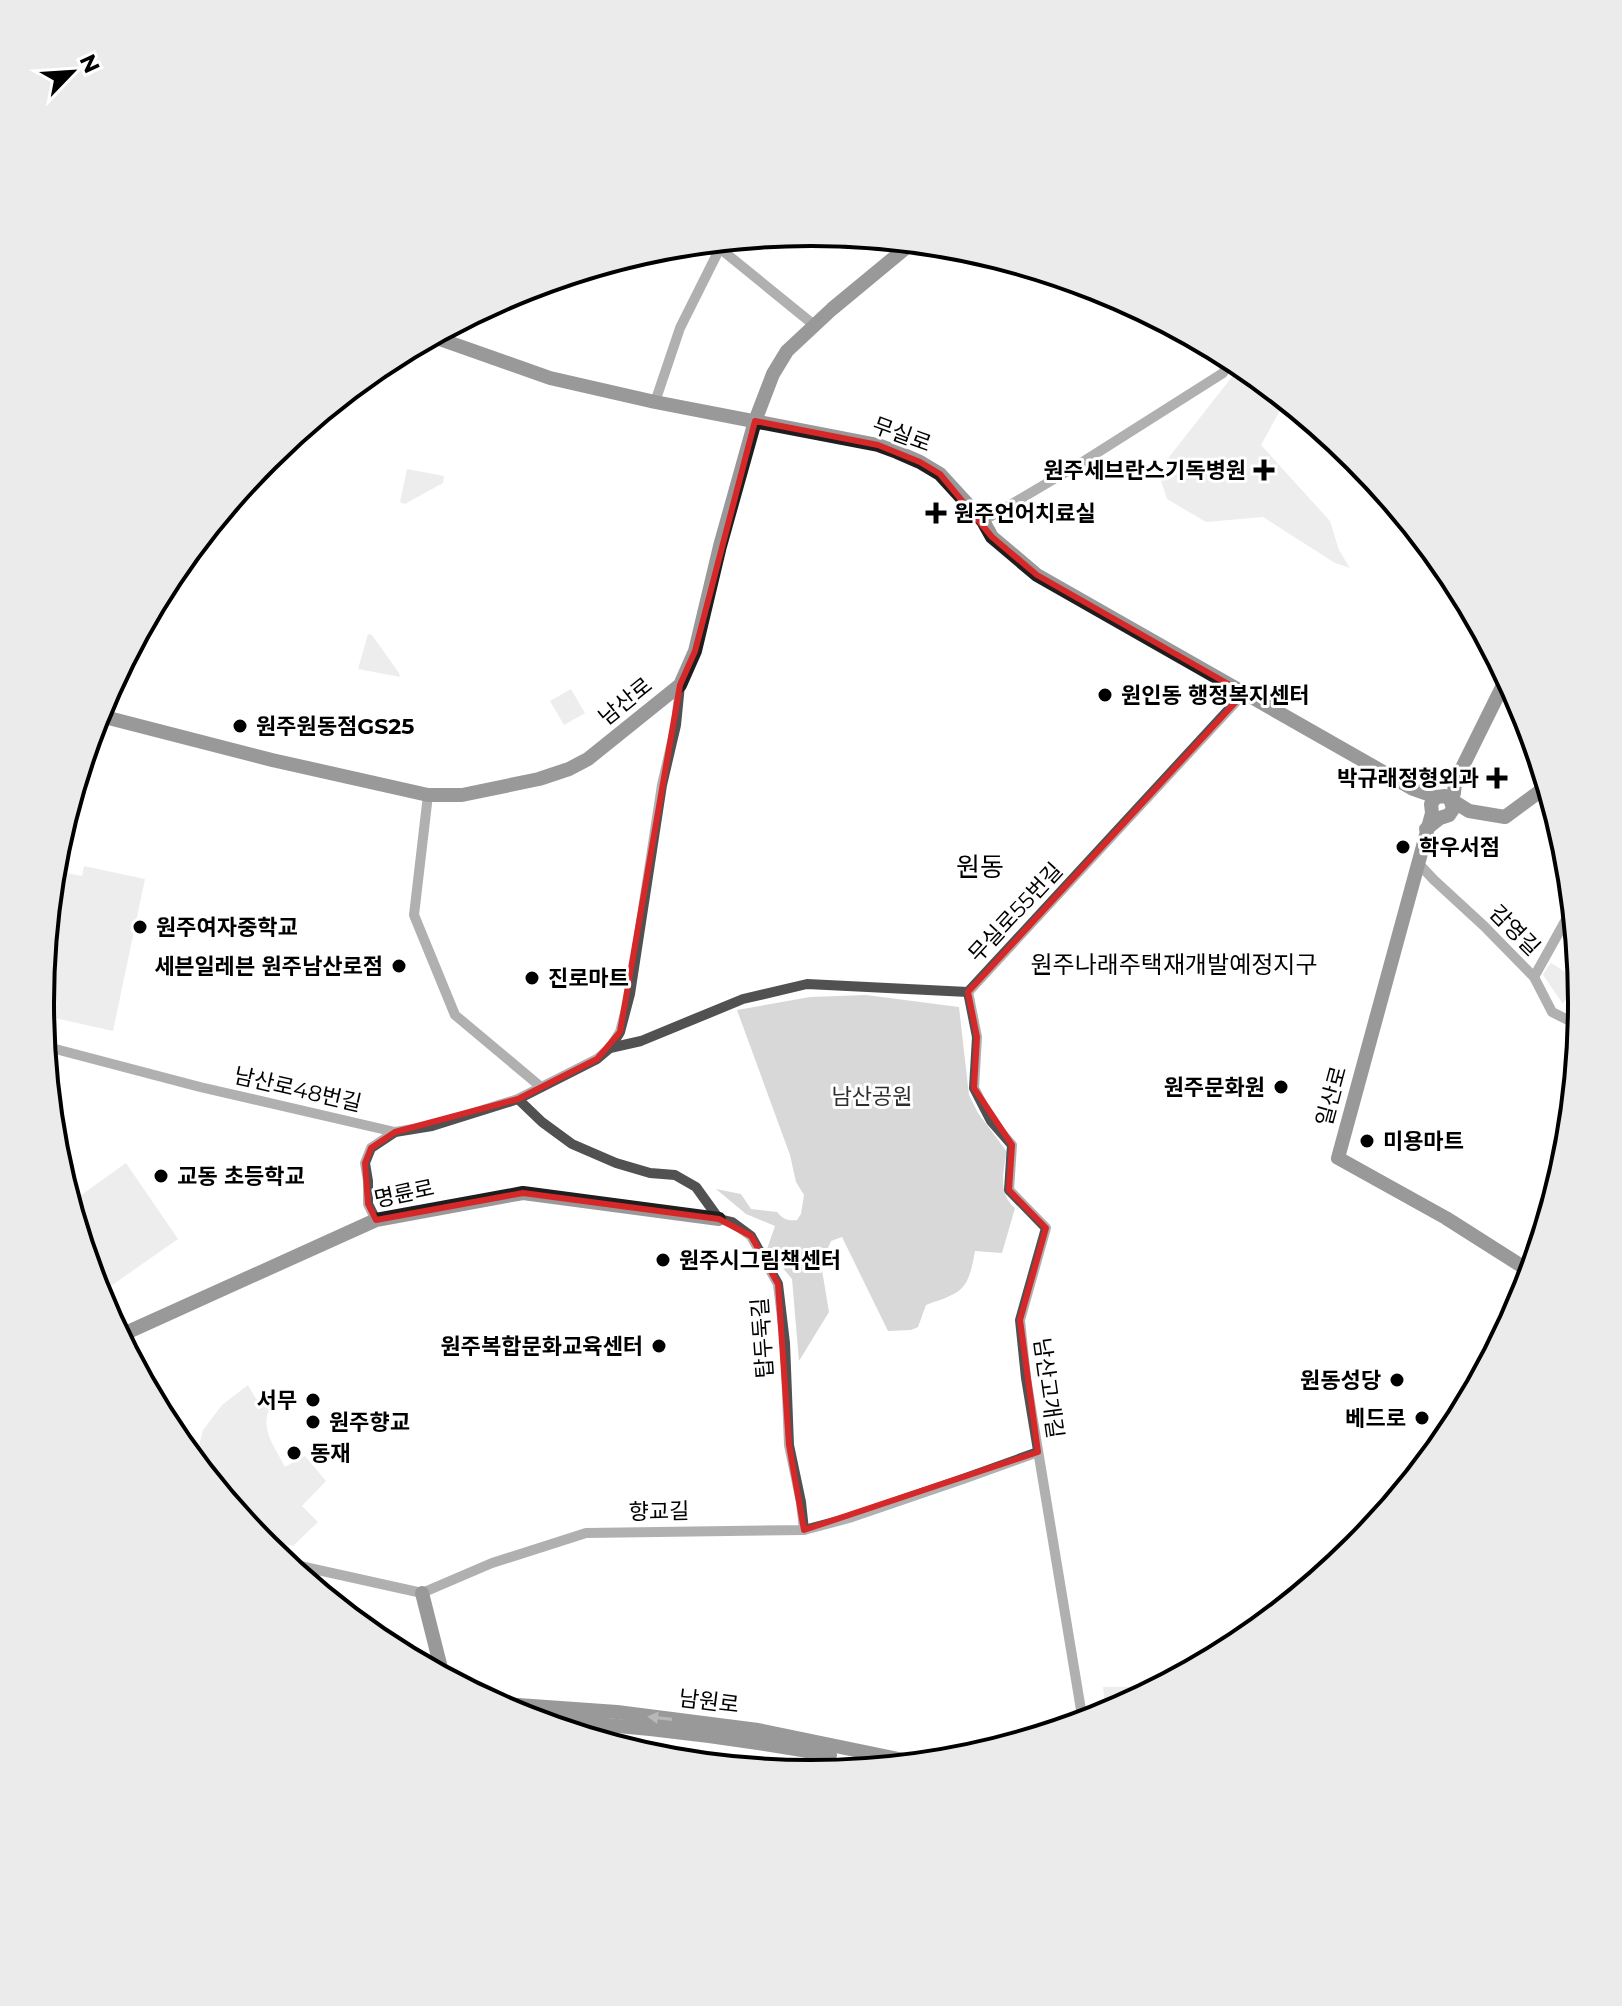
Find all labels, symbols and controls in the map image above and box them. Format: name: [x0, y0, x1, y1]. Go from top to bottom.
north arrow: [32, 32, 112, 112]
text: N: [74, 50, 106, 78]
street label: 무실로: [869, 411, 935, 458]
place label: 원주세브란스기독병원: [1044, 457, 1246, 484]
marker: 원주세브란스기독병원: [1253, 459, 1275, 481]
place label: 원주언어치료실: [954, 500, 1096, 527]
marker: 원주언어치료실: [925, 502, 947, 524]
street label: 남산로: [593, 672, 657, 731]
place label: 원인동 행정복지센터: [1121, 682, 1309, 709]
marker: 원인동 행정복지센터: [1096, 686, 1114, 704]
place label: 원주원동점GS25: [256, 713, 414, 740]
marker: 원주원동점GS25: [231, 717, 249, 735]
place label: 박규래정형외과: [1337, 765, 1479, 792]
marker: 박규래정형외과: [1486, 767, 1508, 789]
place label: 학우서점: [1419, 834, 1500, 861]
marker: 학우서점: [1394, 838, 1412, 856]
district label: 원동: [956, 851, 1004, 883]
street label: 무실로55번길: [963, 857, 1068, 968]
street label: 감영길: [1484, 899, 1546, 961]
place label: 원주여자중학교: [156, 914, 298, 941]
marker: 원주여자중학교: [131, 918, 149, 936]
district label: 원주나래주택재개발예정지구: [1030, 950, 1318, 979]
place label: 세븐일레븐 원주남산로점: [154, 953, 383, 980]
marker: 세븐일레븐 원주남산로점: [390, 957, 408, 975]
place label: 진로마트: [548, 965, 629, 992]
marker: 진로마트: [523, 969, 541, 987]
street label: 남산로48번길: [232, 1062, 364, 1117]
street label: 일산로: [1311, 1063, 1352, 1129]
place label: 원주문화원: [1164, 1074, 1265, 1101]
marker: 원주문화원: [1272, 1078, 1290, 1096]
park label: 남산공원: [832, 1083, 912, 1110]
place label: 미용마트: [1383, 1128, 1464, 1155]
marker: 미용마트: [1358, 1132, 1376, 1150]
place label: 교동 초등학교: [177, 1163, 305, 1190]
marker: 교동 초등학교: [152, 1167, 170, 1185]
street label: 명륜로: [372, 1174, 437, 1213]
place label: 원주시그림책센터: [679, 1247, 841, 1274]
marker: 원주시그림책센터: [654, 1251, 672, 1269]
street label: 탑두둑길: [746, 1297, 779, 1379]
place label: 원주복합문화교육센터: [441, 1333, 643, 1360]
street label: 남산고개길: [1028, 1336, 1069, 1440]
marker: 원주복합문화교육센터: [650, 1337, 668, 1355]
place label: 원동성당: [1300, 1367, 1381, 1394]
marker: 원동성당: [1388, 1371, 1406, 1389]
place label: 서무: [257, 1387, 297, 1414]
marker: 서무: [304, 1391, 322, 1409]
place label: 베드로: [1345, 1405, 1406, 1432]
place label: 원주향교: [329, 1409, 410, 1436]
marker: 베드로: [1413, 1409, 1431, 1427]
marker: 원주향교: [304, 1413, 322, 1431]
place label: 동재: [310, 1440, 350, 1467]
marker: 동재: [285, 1444, 303, 1462]
street label: 향교길: [628, 1497, 690, 1526]
street label: 남원로: [677, 1684, 741, 1719]
one-way arrow: [647, 1711, 672, 1724]

